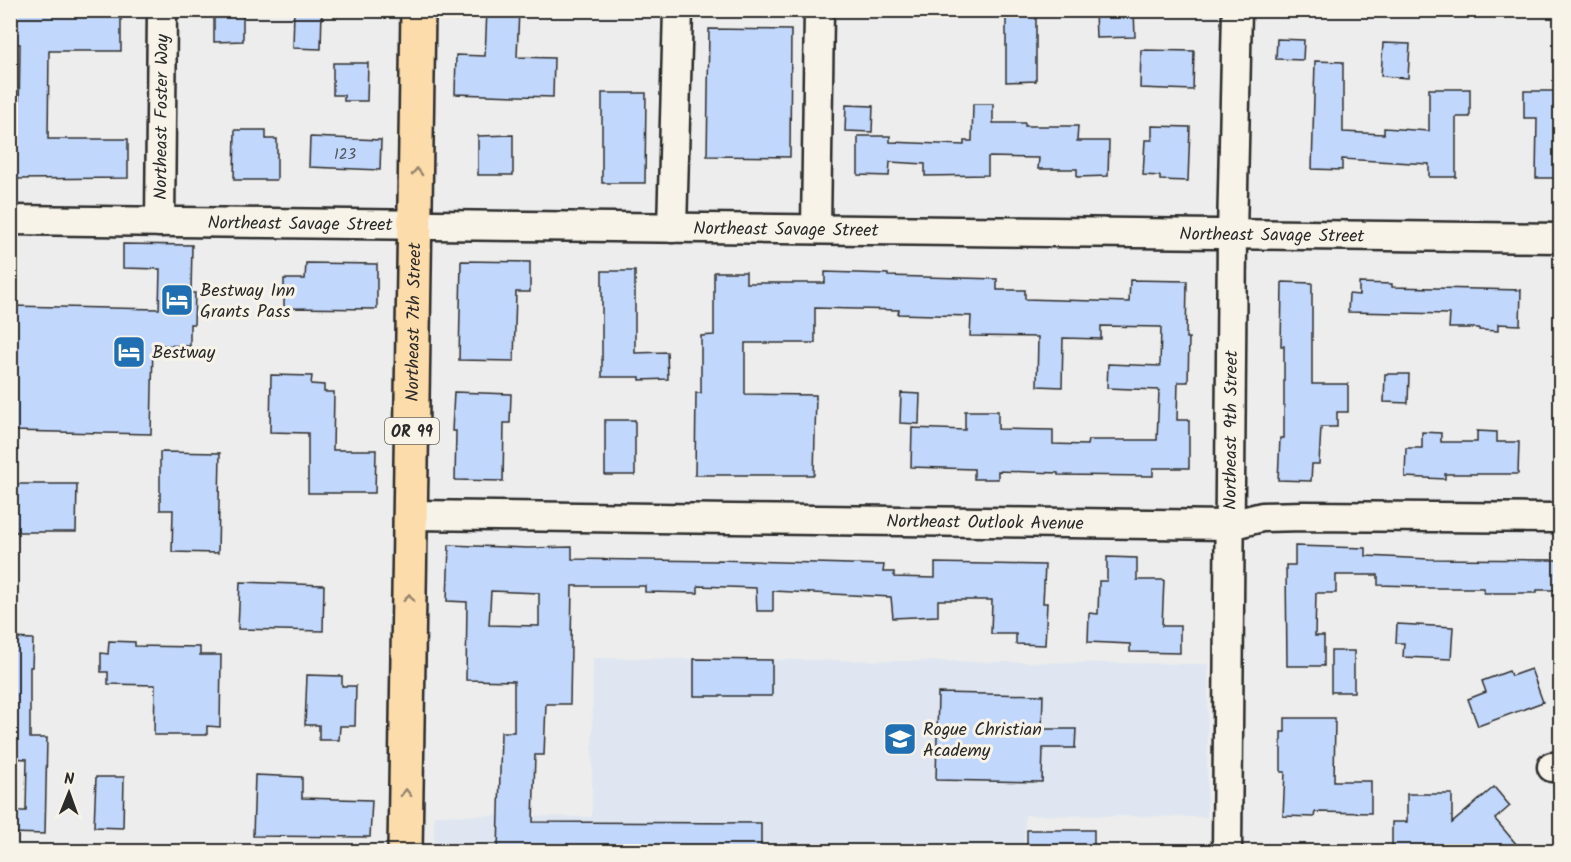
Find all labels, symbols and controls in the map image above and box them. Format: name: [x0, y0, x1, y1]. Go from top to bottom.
street label: Northeast Foster Way: [147, 33, 178, 200]
house number: 123: [334, 143, 356, 167]
one-way arrow: [411, 168, 423, 177]
street label: Northeast Savage Street: [207, 209, 394, 240]
street label: Northeast Savage Street: [693, 215, 880, 246]
street label: Northeast Savage Street: [1179, 221, 1366, 252]
street label: Northeast 7th Street: [399, 241, 430, 402]
place label: Bestway Inn Grants Pass: [200, 277, 295, 327]
hotel icon: Bestway Inn Grants Pass: [159, 282, 195, 318]
hotel icon: Bestway: [111, 334, 147, 370]
place label: Bestway: [152, 339, 216, 368]
street label: Northeast 9th Street: [1217, 349, 1247, 510]
road number: OR 99: [385, 418, 439, 444]
street label: Northeast Outlook Avenue: [886, 508, 1084, 539]
one-way arrow: [403, 594, 416, 603]
place label: Rogue Christian Academy: [923, 716, 1042, 766]
school or university icon: Rogue Christian Academy: [882, 721, 918, 757]
north arrow: [39, 763, 99, 823]
text: N: [64, 767, 75, 792]
one-way arrow: [400, 789, 413, 798]

